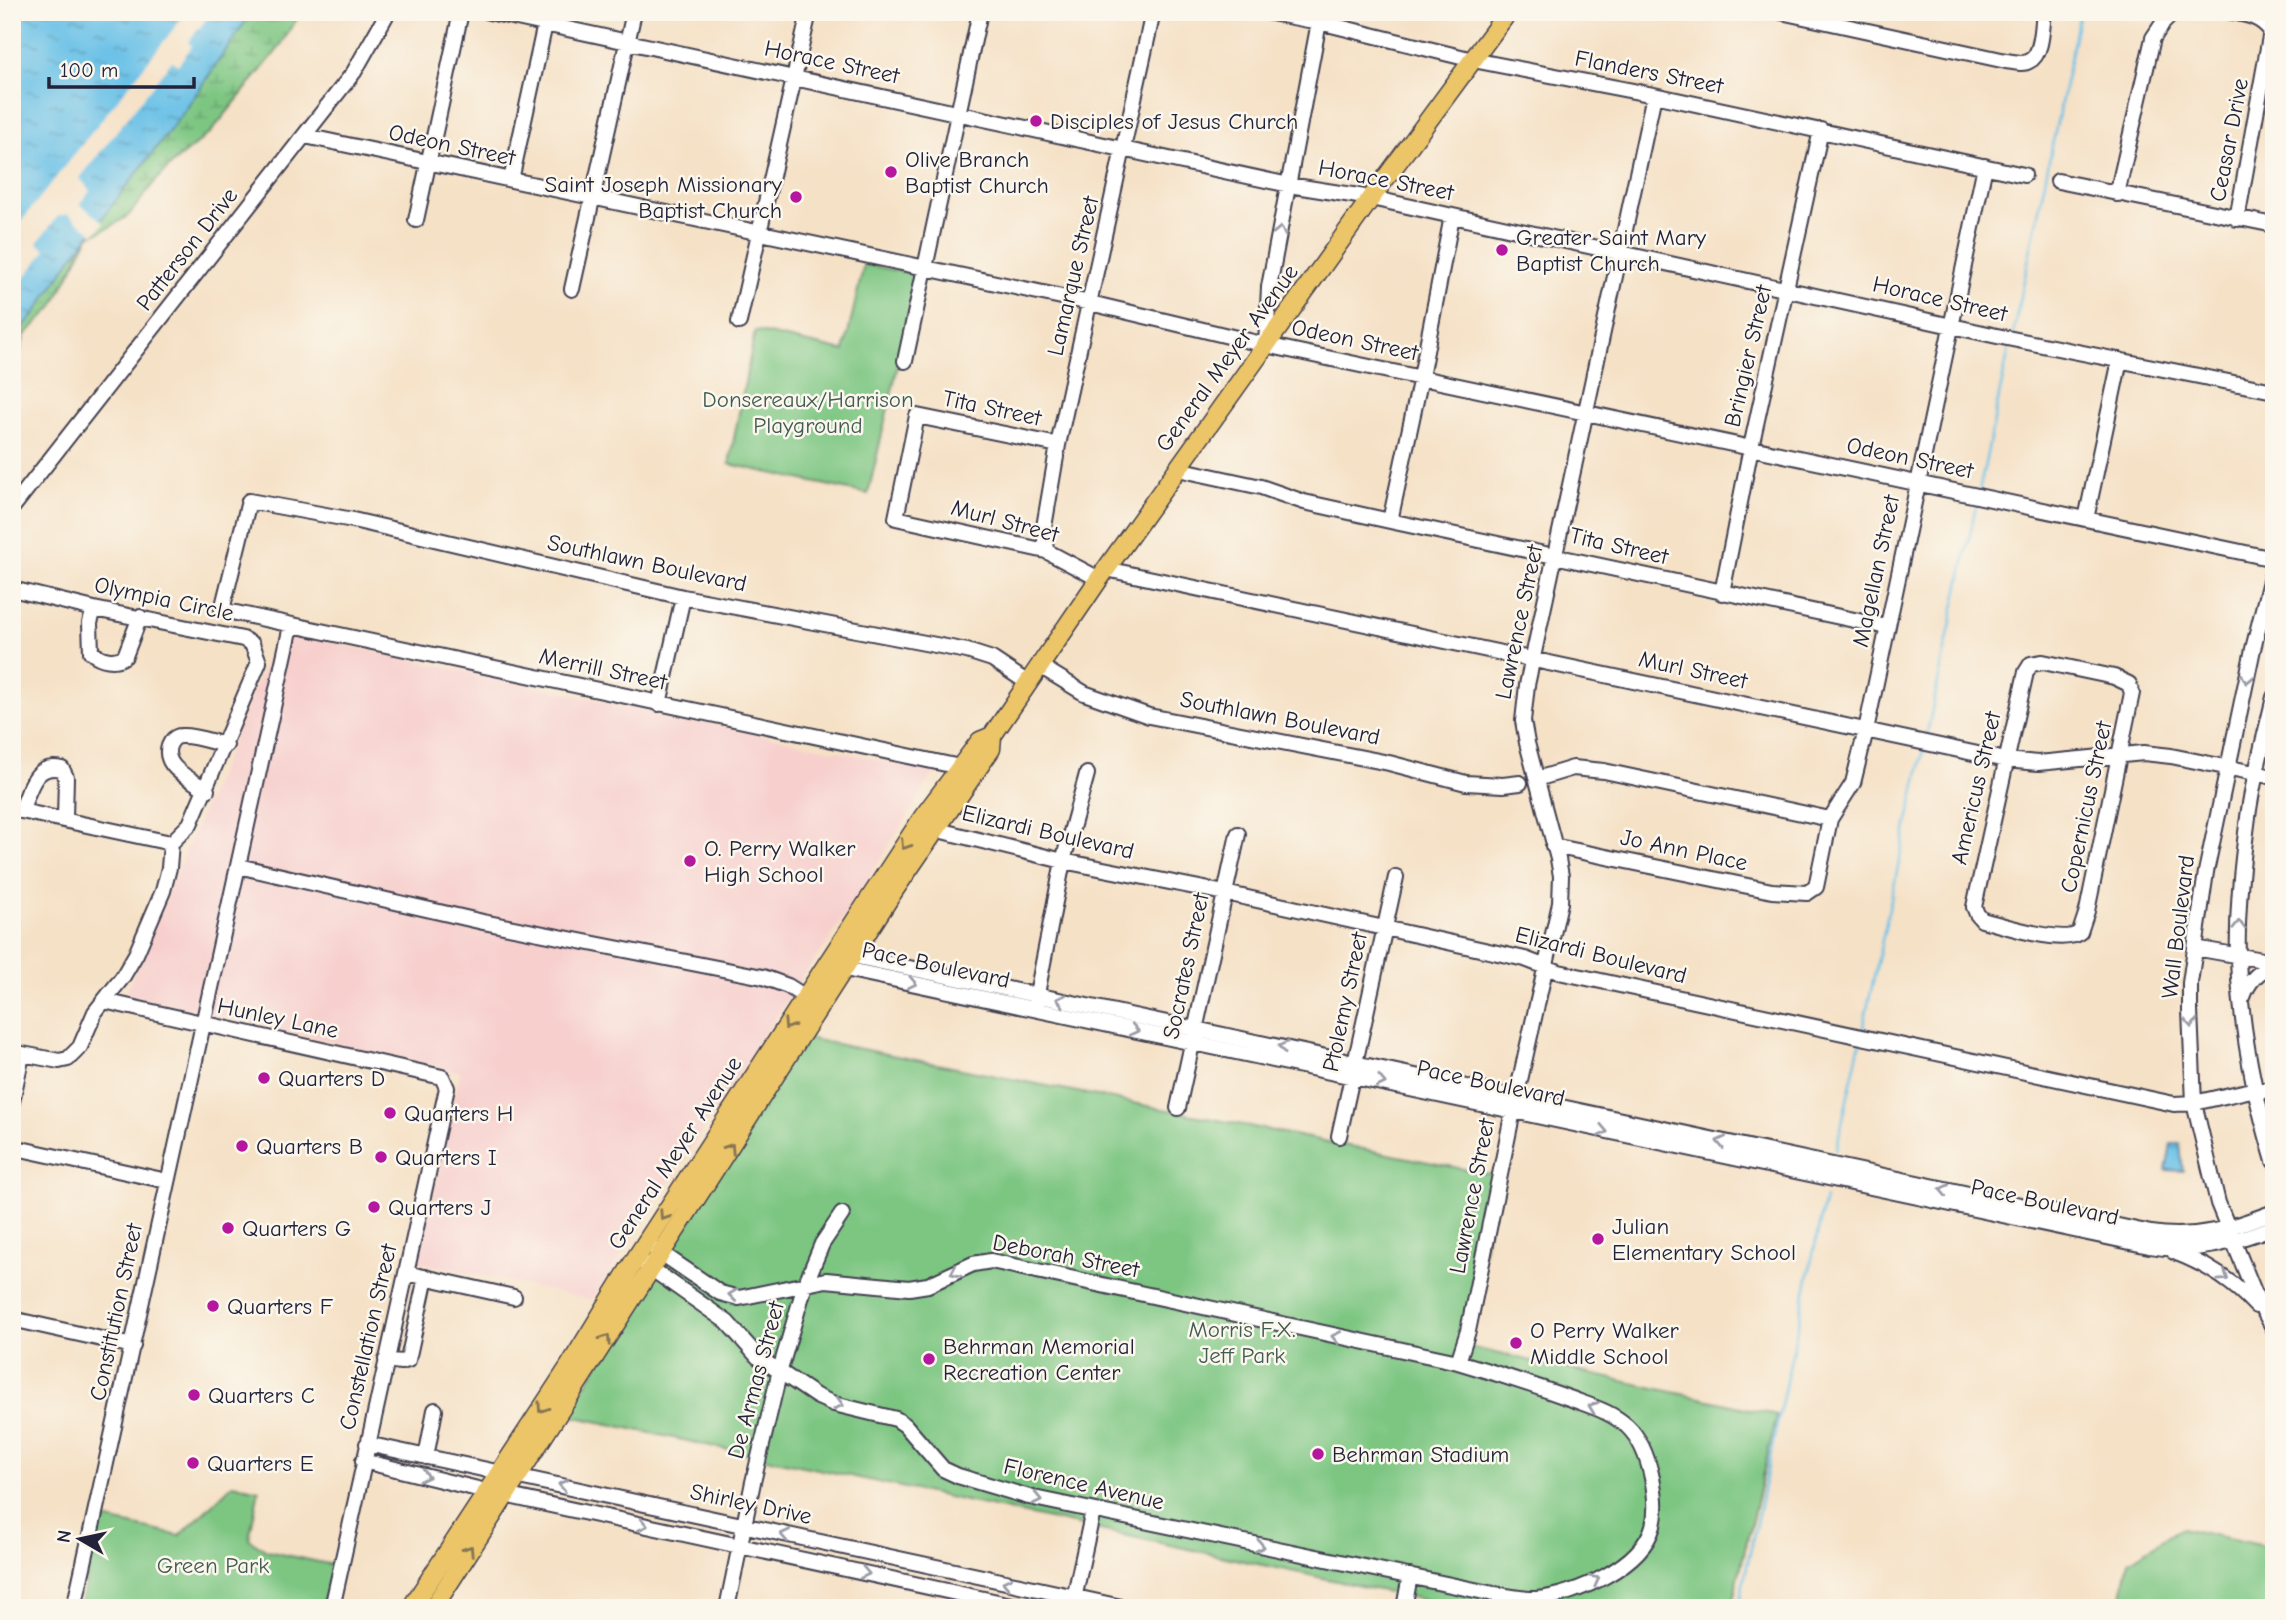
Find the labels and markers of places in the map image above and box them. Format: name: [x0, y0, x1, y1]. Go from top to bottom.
place label: Disciples of Jesus Church: [1050, 108, 1298, 135]
marker: Disciples of Jesus Church: [1028, 113, 1044, 129]
place label: Olive Branch Baptist Church: [905, 146, 1049, 199]
marker: Olive Branch Baptist Church: [883, 164, 899, 180]
place label: Saint Joseph Missionary Baptist Church: [544, 171, 783, 224]
marker: Saint Joseph Missionary Baptist Church: [788, 189, 804, 205]
place label: Greater Saint Mary Baptist Church: [1516, 224, 1707, 277]
marker: Greater Saint Mary Baptist Church: [1494, 242, 1510, 258]
place label: O. Perry Walker High School: [704, 835, 856, 888]
marker: O. Perry Walker High School: [682, 853, 698, 869]
place label: Quarters D: [278, 1065, 385, 1092]
marker: Quarters D: [256, 1070, 272, 1086]
place label: Quarters H: [404, 1100, 513, 1127]
marker: Quarters H: [382, 1105, 398, 1121]
place label: Quarters B: [256, 1133, 363, 1160]
marker: Quarters B: [234, 1138, 250, 1154]
place label: Quarters I: [395, 1144, 497, 1171]
marker: Quarters I: [373, 1149, 389, 1165]
place label: Quarters J: [388, 1194, 491, 1221]
marker: Quarters J: [366, 1199, 382, 1215]
place label: Julian Elementary School: [1612, 1213, 1796, 1266]
place label: Quarters G: [242, 1215, 351, 1242]
marker: Quarters G: [220, 1220, 236, 1236]
marker: Julian Elementary School: [1590, 1231, 1606, 1247]
place label: Quarters F: [227, 1293, 334, 1320]
marker: Quarters F: [205, 1298, 221, 1314]
place label: O Perry Walker Middle School: [1530, 1317, 1680, 1370]
place label: Behrman Memorial Recreation Center: [943, 1333, 1135, 1386]
marker: O Perry Walker Middle School: [1508, 1335, 1524, 1351]
marker: Behrman Memorial Recreation Center: [921, 1351, 937, 1367]
place label: Quarters C: [208, 1382, 315, 1409]
marker: Quarters C: [186, 1387, 202, 1403]
place label: Behrman Stadium: [1332, 1441, 1509, 1468]
marker: Behrman Stadium: [1310, 1446, 1326, 1462]
place label: Quarters E: [207, 1450, 314, 1477]
marker: Quarters E: [185, 1455, 201, 1471]

